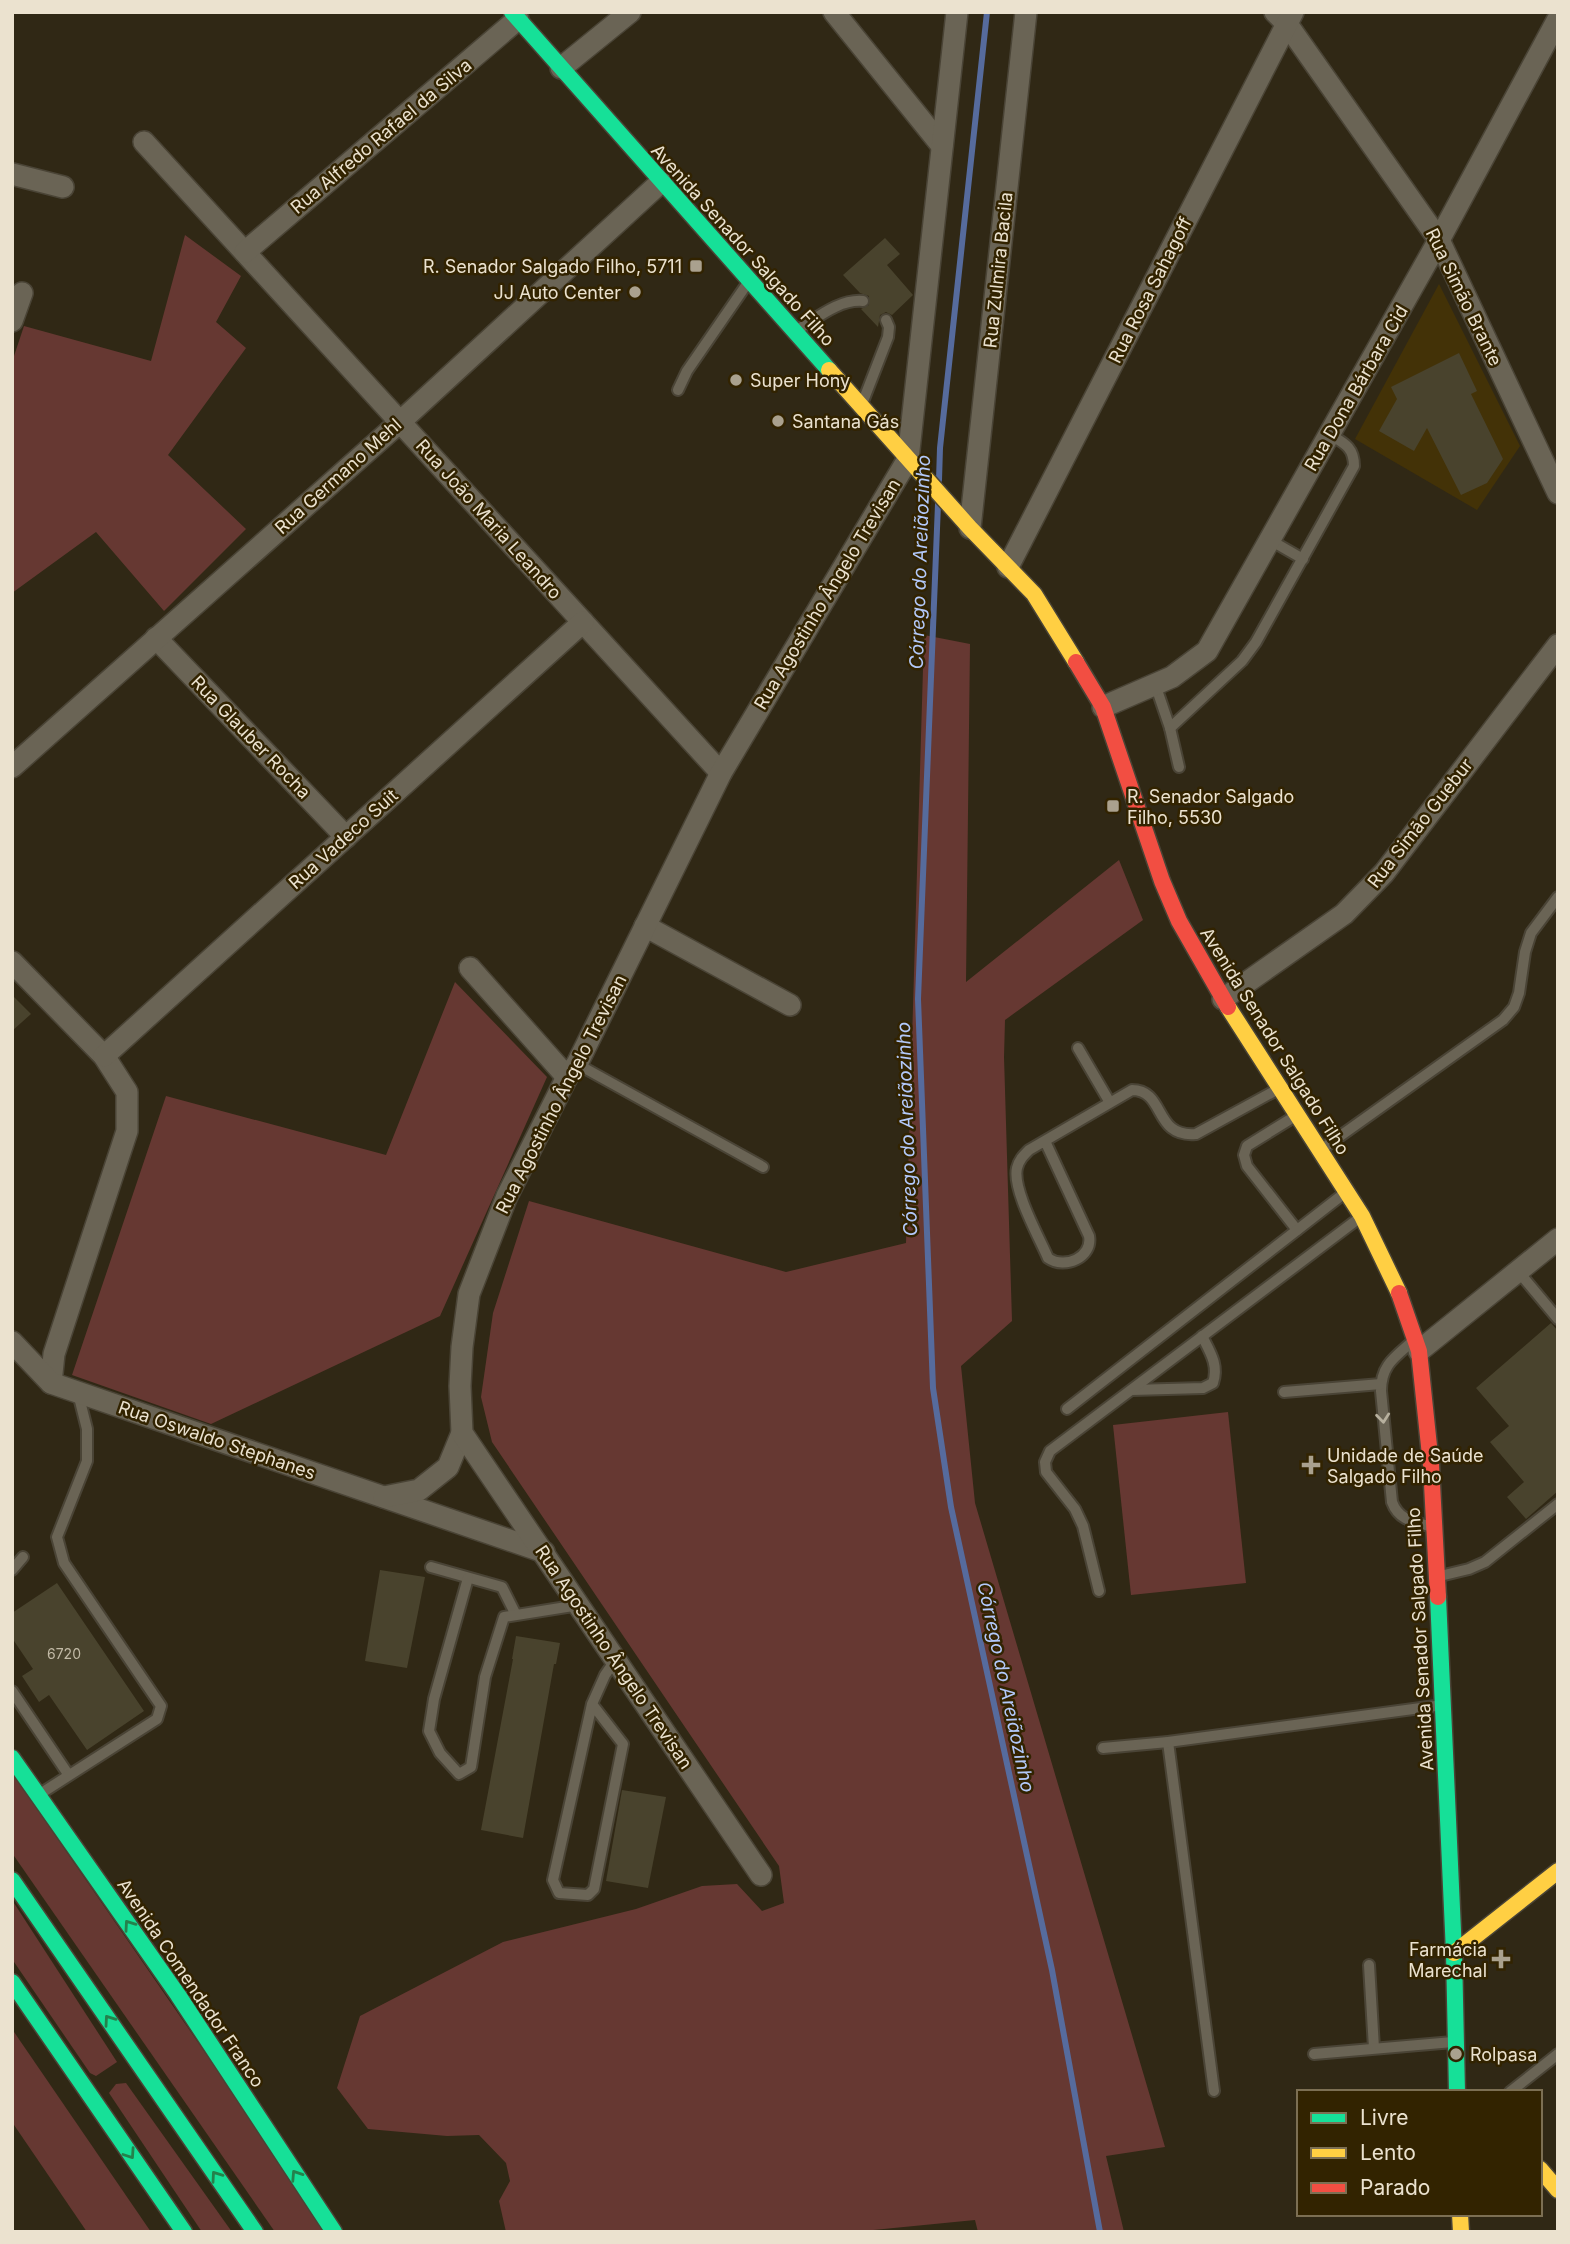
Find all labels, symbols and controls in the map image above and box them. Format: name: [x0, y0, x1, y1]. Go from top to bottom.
street label: Rua Alfredo Rafael da Silva: [286, 54, 476, 218]
street label: Avenida Senador Salgado Filho: [647, 140, 839, 350]
street label: Rua Zulmira Bacila: [979, 191, 1017, 349]
street label: Rua Rosa Sahagoff: [1104, 213, 1196, 367]
street label: Rua Simão Brante: [1422, 225, 1506, 369]
place label: R. Senador Salgado Filho, 5711: [423, 256, 682, 277]
marker: R. Senador Salgado Filho, 5711: [688, 258, 704, 274]
place label: JJ Auto Center: [493, 282, 621, 303]
marker: JJ Auto Center: [627, 284, 643, 300]
street label: Rua Dona Bárbara Cid: [1300, 301, 1412, 475]
place label: Super Hony: [750, 370, 850, 391]
marker: Super Hony: [728, 372, 744, 388]
place label: Santana Gás: [792, 411, 899, 432]
marker: Santana Gás: [770, 413, 786, 429]
street label: Rua Germano Mehl: [271, 414, 405, 538]
street label: Rua João Maria Leandro: [412, 435, 566, 603]
water label: Córrego do Areiãozinho: [905, 454, 935, 670]
street label: Rua Agostinho Ângelo Trevisan: [749, 474, 904, 713]
street label: Rua Glauber Rocha: [187, 671, 315, 803]
street label: Rua Simão Guebur: [1363, 754, 1477, 892]
street label: Rua Vadeco Suit: [284, 785, 402, 893]
place label: R. Senador Salgado Filho, 5530: [1127, 786, 1294, 828]
marker: R. Senador Salgado Filho, 5530: [1105, 798, 1121, 814]
street label: Avenida Senador Salgado Filho: [1196, 924, 1354, 1158]
street label: Rua Agostinho Ângelo Trevisan: [491, 971, 631, 1217]
water label: Córrego do Areiãozinho: [892, 1021, 922, 1237]
street label: Rua Oswaldo Stephanes: [116, 1396, 318, 1484]
one-way arrow: [1376, 1412, 1391, 1424]
place label: Unidade de Saúde Salgado Filho: [1327, 1445, 1484, 1487]
marker: Unidade de Saúde Salgado Filho: [1301, 1455, 1321, 1475]
street label: Avenida Senador Salgado Filho: [1403, 1507, 1437, 1771]
street label: Rua Agostinho Ângelo Trevisan: [531, 1541, 698, 1773]
water label: Córrego do Areiãozinho: [972, 1580, 1040, 1794]
house number: 6720: [47, 1645, 81, 1662]
street label: Avenida Comendador Franco: [113, 1875, 269, 2091]
one-way arrow: [125, 1920, 137, 1933]
place label: Farmácia Marechal: [1408, 1939, 1487, 1981]
marker: Farmácia Marechal: [1493, 1951, 1509, 1967]
one-way arrow: [105, 2015, 117, 2028]
place label: Rolpasa: [1470, 2044, 1537, 2065]
marker: Rolpasa: [1448, 2046, 1464, 2062]
legend: [1297, 2090, 1542, 2216]
text: Livre: [1360, 2105, 1409, 2130]
text: Lento: [1360, 2140, 1416, 2165]
one-way arrow: [122, 2146, 135, 2159]
one-way arrow: [211, 2170, 224, 2183]
one-way arrow: [292, 2170, 305, 2183]
text: Parado: [1360, 2175, 1430, 2200]

